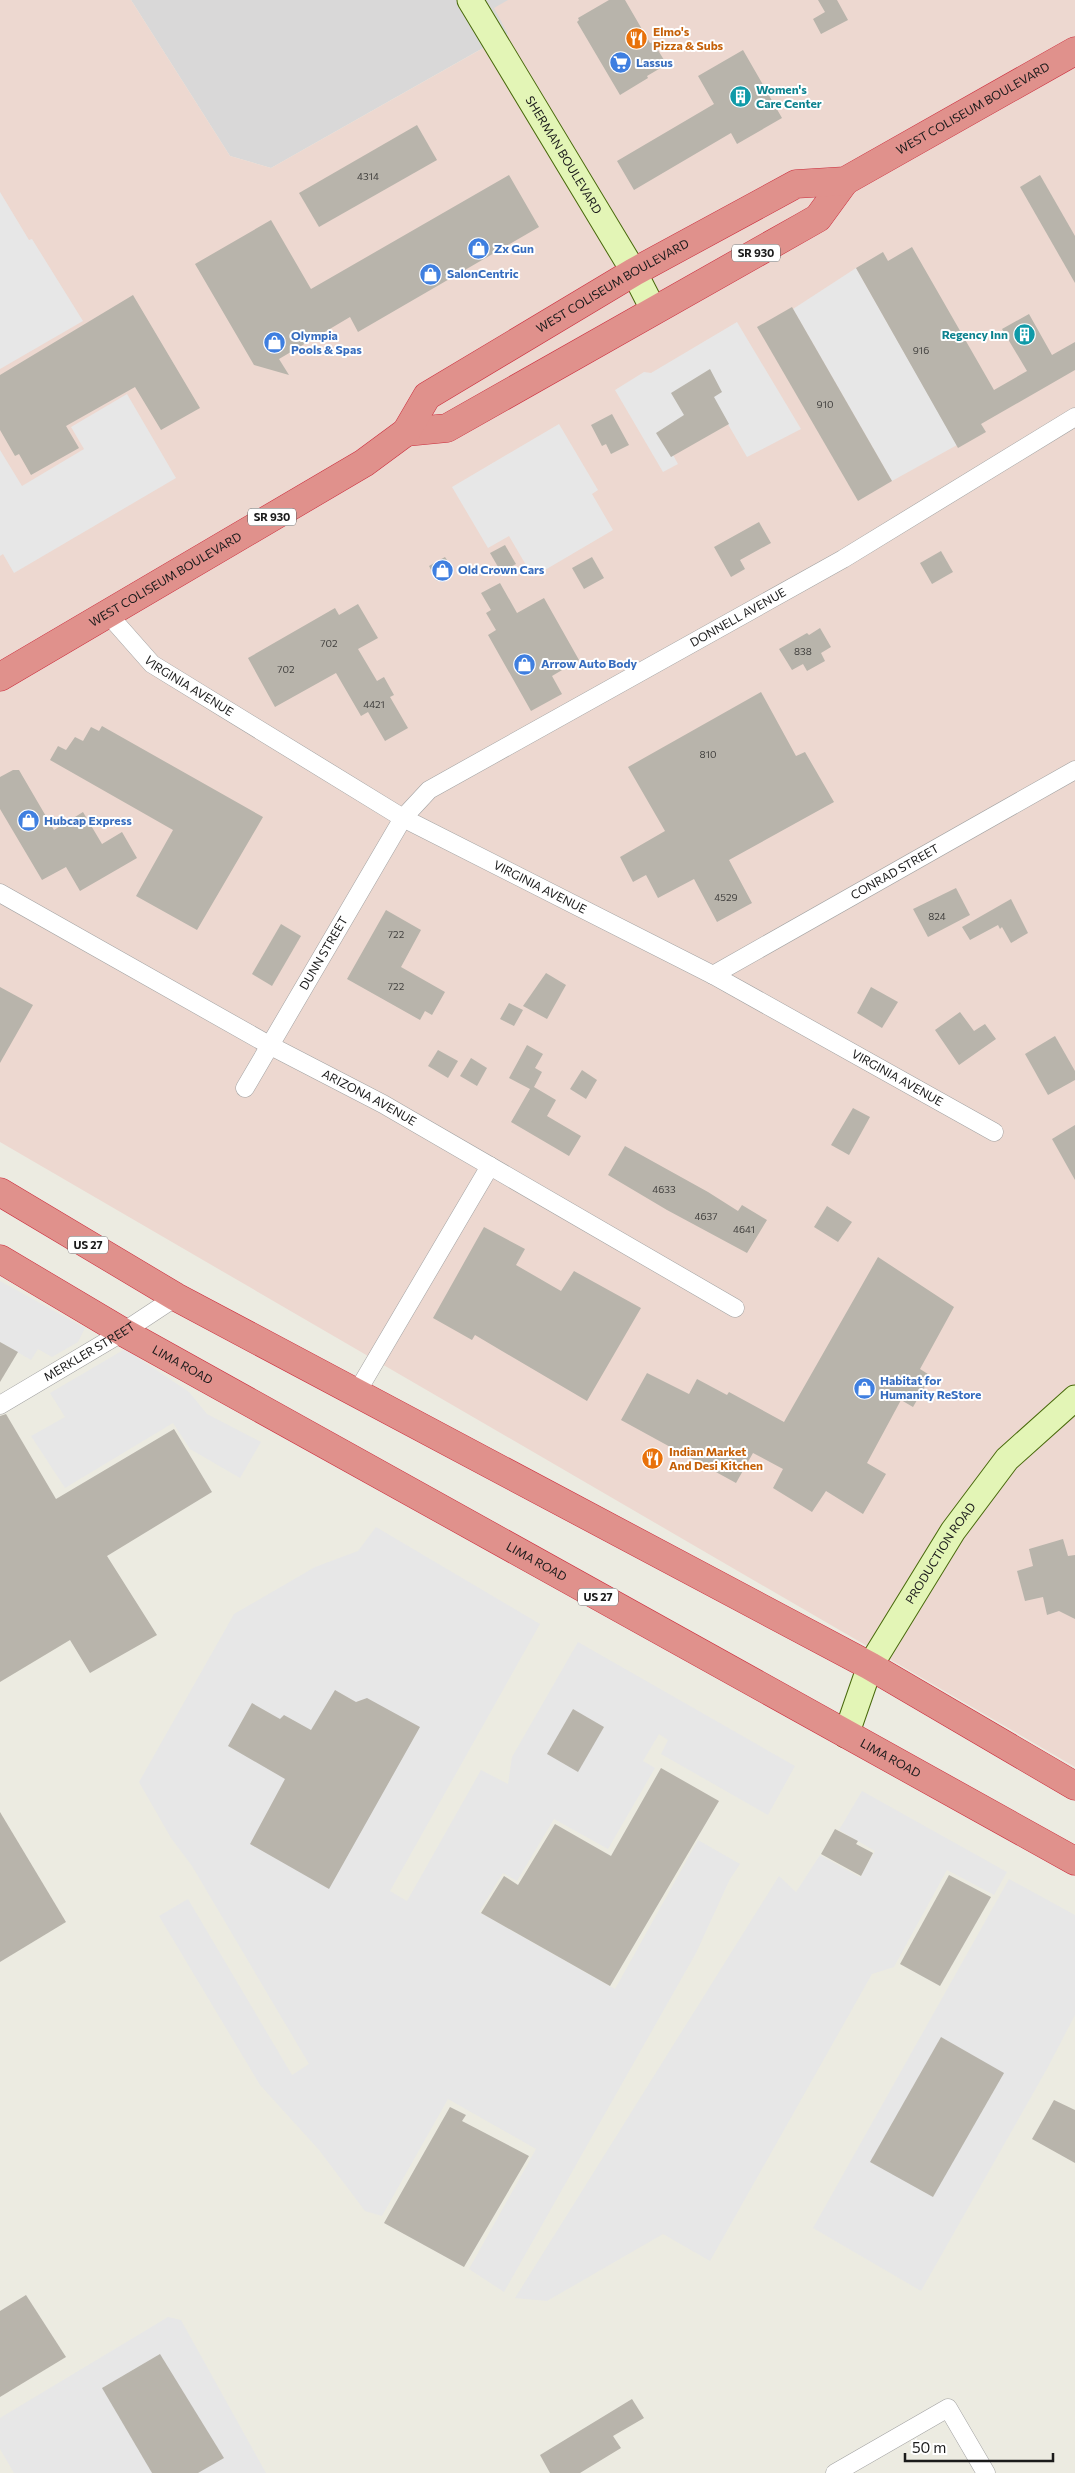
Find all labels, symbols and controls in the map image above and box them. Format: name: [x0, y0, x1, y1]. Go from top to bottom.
place label: Elmo's Pizza & Subs: [653, 24, 724, 52]
restaurant icon: Elmo's Pizza & Subs: [625, 27, 649, 51]
supermarket icon: Lassus: [608, 51, 632, 75]
place label: Lassus: [636, 55, 673, 69]
street label: WEST COLISEUM BOULEVARD: [893, 59, 1052, 157]
place label: Women's Care Center: [756, 82, 822, 110]
building icon: Women's Care Center: [728, 85, 752, 109]
street label: SHERMAN BOULEVARD: [523, 93, 605, 216]
house number: 4314: [357, 170, 379, 182]
street label: WEST COLISEUM BOULEVARD: [533, 235, 691, 335]
shop icon: Zx Gun: [466, 237, 490, 261]
place label: Zx Gun: [494, 241, 534, 255]
road number: SR 930: [732, 244, 780, 262]
shop icon: SalonCentric: [419, 262, 443, 286]
place label: SalonCentric: [447, 266, 519, 280]
building icon: Regency Inn: [1012, 323, 1036, 347]
place label: Regency Inn: [942, 327, 1008, 341]
place label: Olympia Pools & Spas: [291, 328, 362, 356]
shop icon: Olympia Pools & Spas: [263, 331, 287, 355]
house number: 916: [913, 344, 929, 356]
house number: 910: [817, 398, 833, 410]
road number: SR 930: [248, 508, 296, 526]
street label: WEST COLISEUM BOULEVARD: [86, 529, 244, 629]
shop icon: Old Crown Cars: [430, 558, 454, 582]
place label: Old Crown Cars: [458, 562, 545, 576]
street label: DONNELL AVENUE: [687, 584, 788, 649]
house number: 702: [320, 637, 338, 649]
house number: 838: [794, 645, 812, 657]
shop icon: Arrow Auto Body: [513, 652, 537, 676]
street label: VIRGINIA AVENUE: [142, 653, 236, 718]
place label: Arrow Auto Body: [541, 656, 637, 670]
house number: 702: [277, 663, 295, 675]
house number: 4421: [363, 698, 385, 710]
house number: 810: [700, 748, 716, 760]
shop icon: Hubcap Express: [16, 809, 40, 833]
place label: Hubcap Express: [44, 813, 132, 827]
street label: CONRAD STREET: [848, 840, 941, 902]
street label: VIRGINIA AVENUE: [492, 857, 589, 916]
house number: 4529: [714, 891, 738, 903]
house number: 824: [928, 910, 946, 922]
street label: DUNN STREET: [296, 913, 350, 992]
house number: 722: [388, 928, 405, 940]
house number: 722: [388, 980, 405, 992]
street label: VIRGINIA AVENUE: [850, 1046, 946, 1108]
street label: ARIZONA AVENUE: [320, 1066, 419, 1128]
house number: 4633: [652, 1183, 676, 1195]
house number: 4637: [695, 1210, 718, 1222]
house number: 4641: [733, 1223, 755, 1235]
road number: US 27: [68, 1236, 108, 1254]
street label: MERKLER STREET: [41, 1318, 137, 1384]
street label: LIMA ROAD: [150, 1342, 216, 1387]
place label: Habitat for Humanity ReStore: [880, 1373, 981, 1401]
shop icon: Habitat for Humanity ReStore: [852, 1376, 876, 1400]
place label: Indian Market And Desi Kitchen: [669, 1444, 763, 1472]
restaurant icon: Indian Market And Desi Kitchen: [641, 1447, 665, 1471]
street label: PRODUCTION ROAD: [902, 1499, 978, 1606]
street label: LIMA ROAD: [504, 1539, 570, 1583]
road number: US 27: [578, 1588, 618, 1605]
street label: LIMA ROAD: [858, 1735, 924, 1780]
scale bar: [905, 2430, 1052, 2462]
text: 50 m: [912, 2438, 946, 2456]

